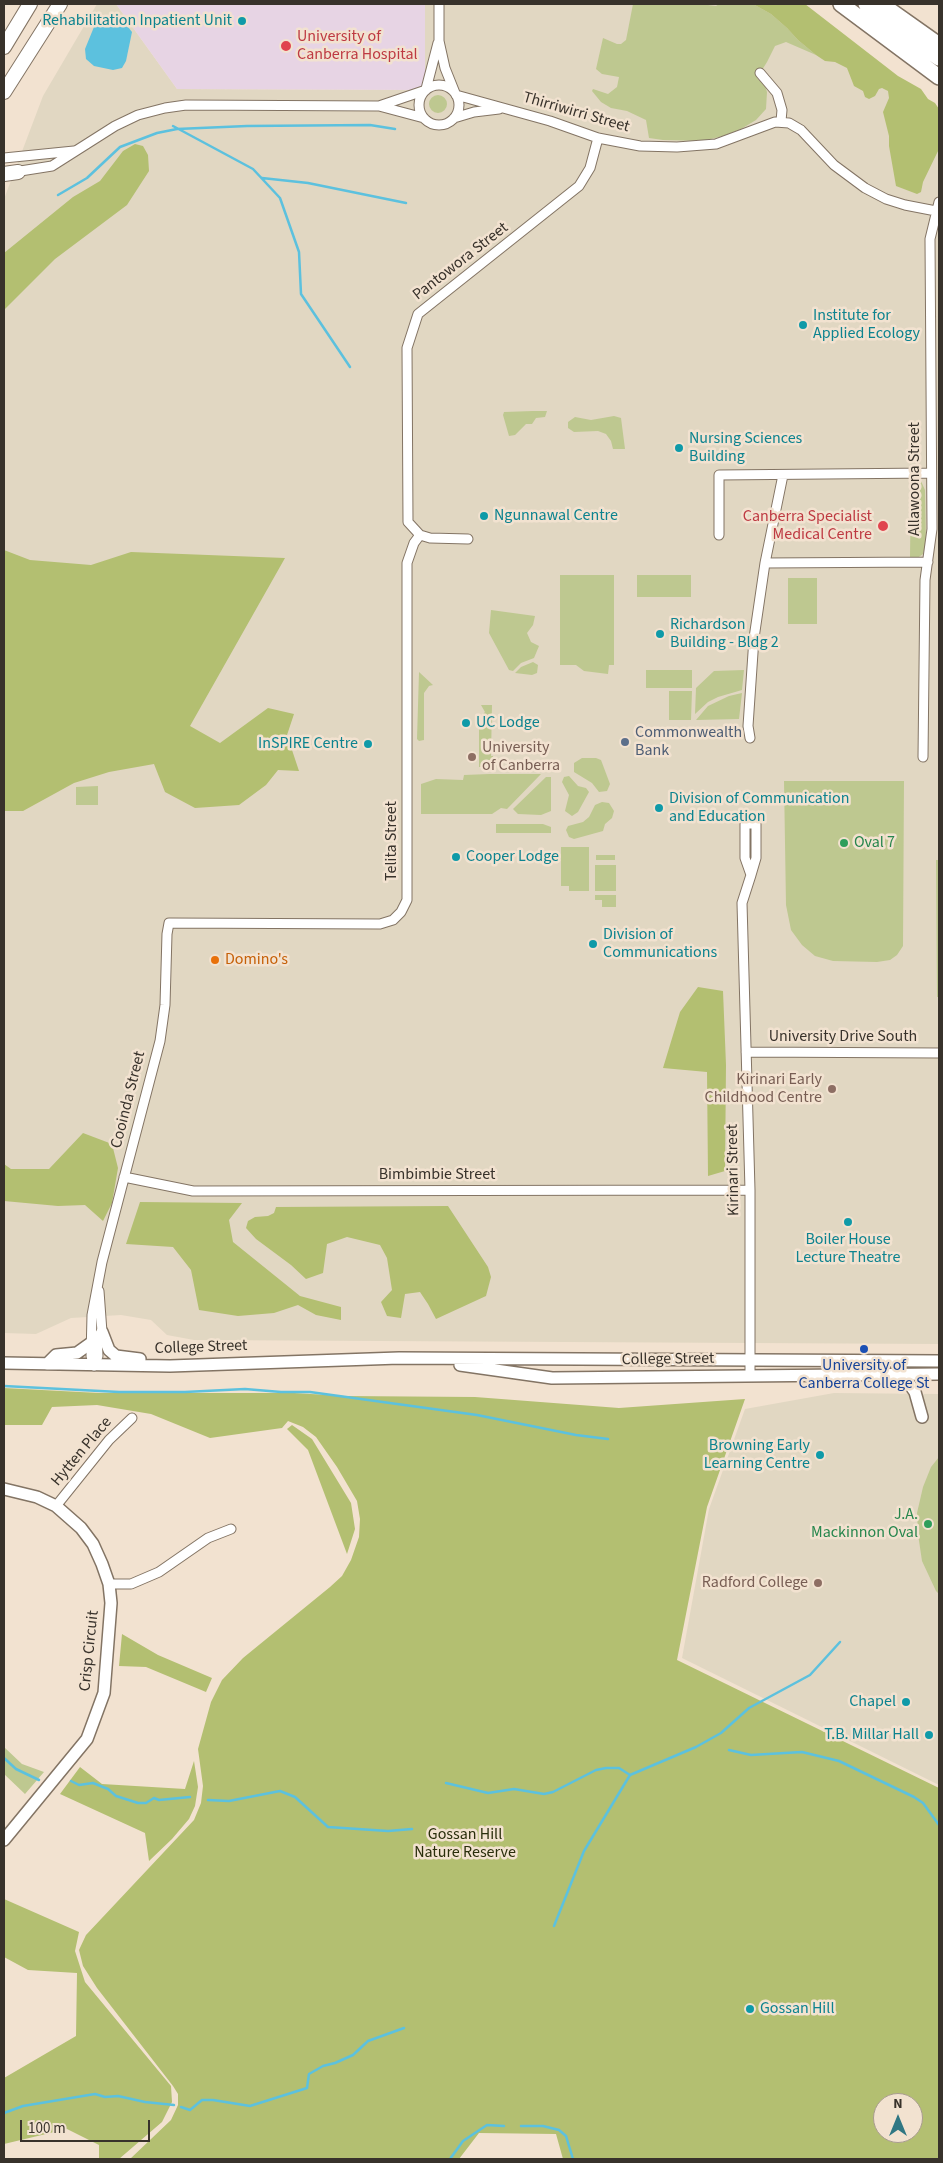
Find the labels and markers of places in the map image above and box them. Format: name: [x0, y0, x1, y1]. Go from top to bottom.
place label: Rehabilitation Inpatient Unit: [42, 11, 232, 31]
marker: Rehabilitation Inpatient Unit: [236, 15, 248, 27]
place label: University of Canberra Hospital: [297, 27, 418, 65]
marker: University of Canberra Hospital: [279, 39, 293, 53]
place label: Institute for Applied Ecology: [813, 306, 920, 344]
marker: Institute for Applied Ecology: [797, 319, 809, 331]
place label: Nursing Sciences Building: [689, 429, 802, 467]
marker: Nursing Sciences Building: [673, 442, 685, 454]
place label: Ngunnawal Centre: [494, 506, 618, 526]
place label: Canberra Specialist Medical Centre: [743, 507, 872, 545]
marker: Ngunnawal Centre: [478, 510, 490, 522]
marker: Canberra Specialist Medical Centre: [876, 519, 890, 533]
place label: Richardson Building - Bldg 2: [670, 615, 779, 653]
marker: Richardson Building - Bldg 2: [654, 628, 666, 640]
place label: UC Lodge: [476, 713, 540, 733]
marker: UC Lodge: [460, 717, 472, 729]
place label: Commonwealth Bank: [635, 723, 742, 761]
place label: InSPIRE Centre: [258, 734, 358, 754]
marker: Commonwealth Bank: [619, 736, 631, 748]
marker: InSPIRE Centre: [362, 738, 374, 750]
place label: University of Canberra: [482, 738, 560, 776]
marker: University of Canberra: [466, 751, 478, 763]
place label: Division of Communication and Education: [669, 789, 849, 827]
marker: Division of Communication and Education: [653, 802, 665, 814]
place label: Oval 7: [854, 833, 895, 853]
marker: Oval 7: [838, 837, 850, 849]
place label: Cooper Lodge: [466, 847, 559, 867]
marker: Cooper Lodge: [450, 851, 462, 863]
place label: Division of Communications: [603, 925, 717, 963]
marker: Division of Communications: [587, 938, 599, 950]
place label: Domino's: [225, 950, 288, 970]
marker: Domino's: [209, 954, 221, 966]
place label: Kirinari Early Childhood Centre: [705, 1070, 822, 1108]
marker: Kirinari Early Childhood Centre: [826, 1083, 838, 1095]
marker: Boiler House Lecture Theatre: [842, 1216, 854, 1228]
place label: Boiler House Lecture Theatre: [796, 1230, 900, 1268]
marker: University of Canberra College St: [858, 1343, 870, 1355]
place label: University of Canberra College St: [798, 1356, 930, 1394]
place label: Browning Early Learning Centre: [704, 1436, 810, 1474]
marker: Browning Early Learning Centre: [814, 1449, 826, 1461]
place label: J.A. Mackinnon Oval: [811, 1505, 918, 1543]
marker: J.A. Mackinnon Oval: [922, 1518, 934, 1530]
place label: Radford College: [702, 1573, 808, 1593]
marker: Radford College: [812, 1577, 824, 1589]
place label: Chapel: [849, 1692, 896, 1712]
marker: Chapel: [900, 1696, 912, 1708]
place label: T.B. Millar Hall: [824, 1725, 919, 1745]
marker: T.B. Millar Hall: [923, 1729, 935, 1741]
place label: Gossan Hill: [760, 1999, 834, 2019]
marker: Gossan Hill: [744, 2003, 756, 2015]

